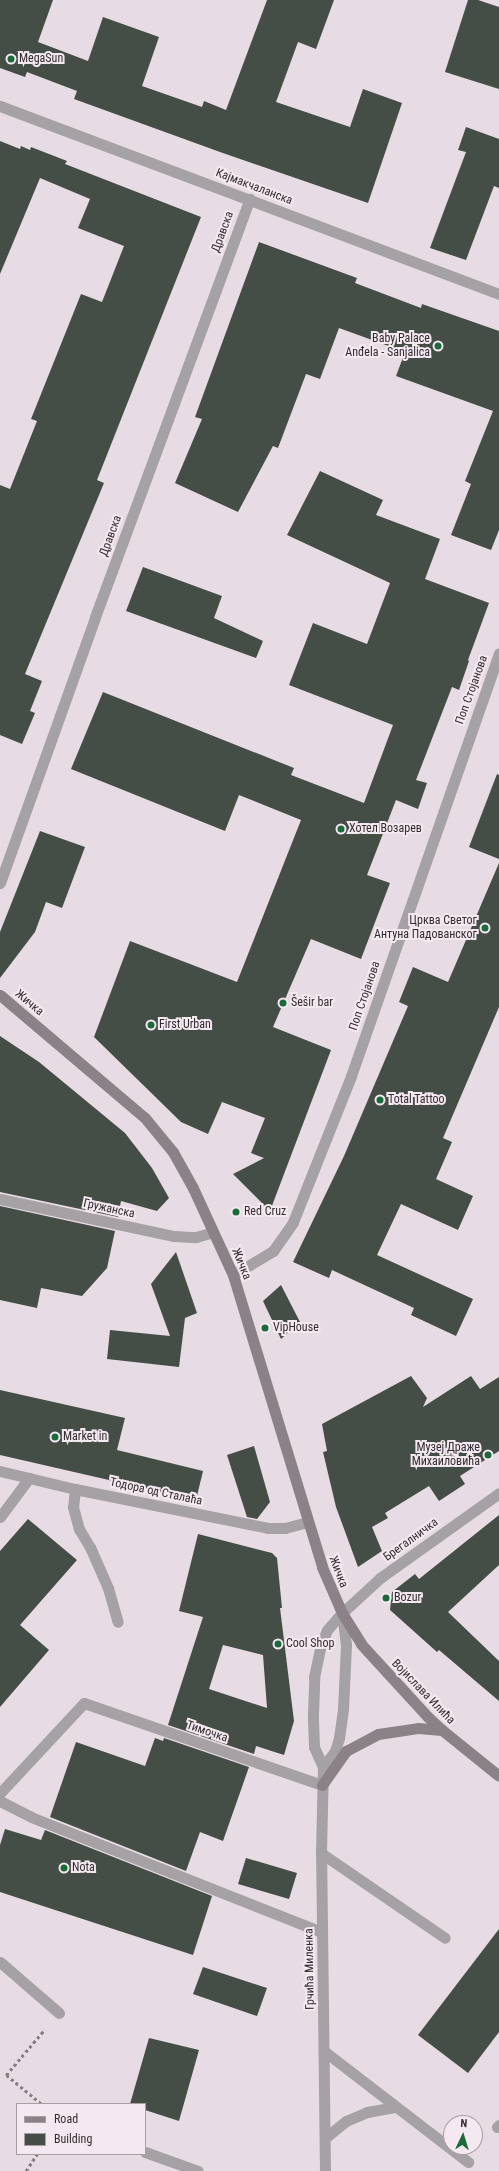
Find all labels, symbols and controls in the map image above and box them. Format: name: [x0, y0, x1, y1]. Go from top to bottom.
place label: MegaSun: [19, 52, 63, 66]
marker: MegaSun: [6, 54, 16, 64]
street label: Кајмакчаланска: [214, 166, 294, 208]
street label: Дравска: [209, 209, 237, 255]
place label: Baby Palace Anđela - Sanjalica: [345, 332, 430, 360]
marker: Baby Palace Anđela - Sanjalica: [433, 341, 443, 351]
street label: Дравска: [97, 513, 125, 559]
street label: Поп Стојанова: [453, 654, 491, 726]
place label: Хотел Возарев: [349, 822, 422, 836]
marker: Хотел Возарев: [336, 824, 346, 834]
place label: Црква Светог Антуна Падованског: [374, 914, 477, 942]
marker: Црква Светог Антуна Падованског: [480, 923, 490, 933]
street label: Поп Стојанова: [346, 959, 384, 1033]
street label: Жичка: [12, 987, 46, 1019]
place label: Šešir bar: [291, 996, 333, 1010]
marker: Šešir bar: [278, 998, 288, 1008]
place label: First Urban: [159, 1018, 211, 1032]
marker: First Urban: [146, 1020, 156, 1030]
place label: Total Tattoo: [388, 1093, 445, 1107]
marker: Total Tattoo: [375, 1095, 385, 1105]
street label: Гружанска: [82, 1197, 136, 1221]
place label: Red Cruz: [244, 1205, 286, 1219]
marker: Red Cruz: [231, 1207, 241, 1217]
street label: Жичка: [228, 1246, 254, 1282]
place label: VipHouse: [273, 1321, 319, 1335]
marker: VipHouse: [260, 1323, 270, 1333]
place label: Market in: [63, 1430, 107, 1444]
marker: Market in: [50, 1432, 60, 1442]
place label: Музеј Драже Михаиловића: [412, 1441, 480, 1469]
marker: Музеј Драже Михаиловића: [483, 1450, 493, 1460]
street label: Тодора од Сталаћа: [108, 1475, 204, 1509]
street label: Брегалничка: [381, 1515, 441, 1565]
street label: Жичка: [325, 1554, 351, 1590]
place label: Bozur: [394, 1591, 421, 1605]
marker: Bozur: [381, 1593, 391, 1603]
place label: Cool Shop: [286, 1637, 334, 1651]
marker: Cool Shop: [273, 1639, 283, 1649]
street label: Војислава Илића: [388, 1656, 458, 1728]
street label: Тимочка: [184, 1718, 230, 1746]
place label: Nota: [72, 1861, 95, 1875]
marker: Nota: [59, 1863, 69, 1873]
street label: Грчића Миленка: [302, 1928, 318, 2010]
legend: [16, 2103, 146, 2155]
text: Road: [54, 2112, 78, 2126]
north arrow: [443, 2115, 483, 2155]
text: N: [460, 2117, 468, 2130]
text: Building: [54, 2132, 92, 2146]

